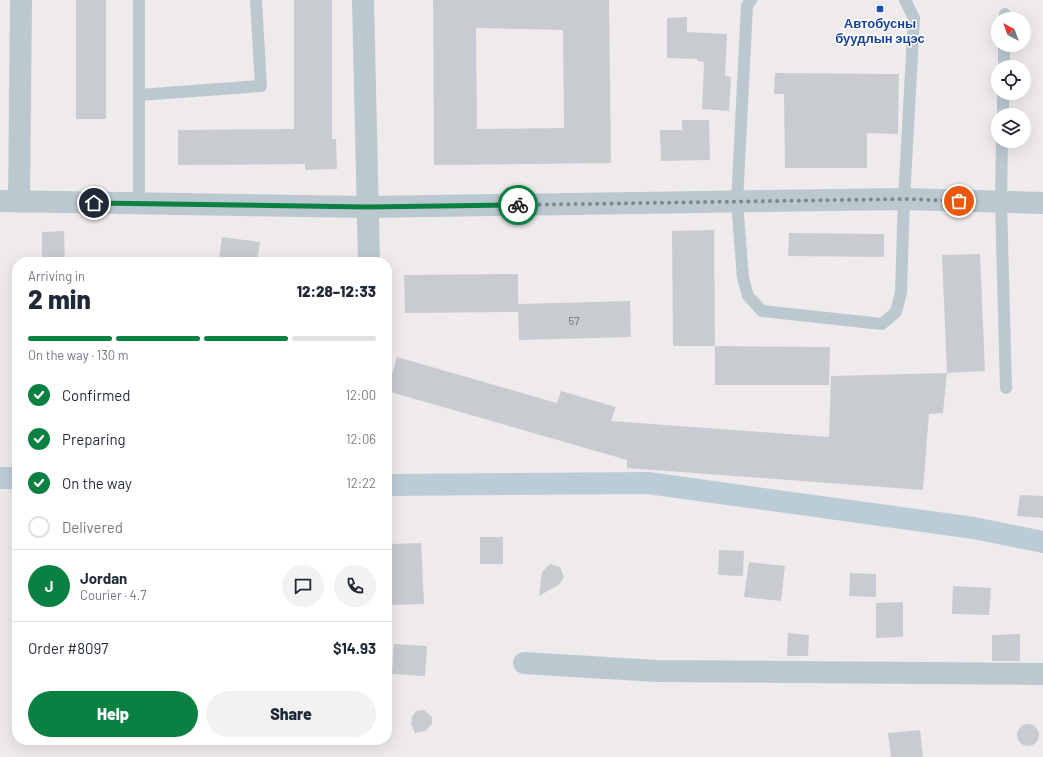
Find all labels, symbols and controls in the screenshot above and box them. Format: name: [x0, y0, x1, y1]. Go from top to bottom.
marker: Автобусны буудлын эцэс: [875, 4, 885, 14]
north arrow: [991, 12, 1031, 52]
map controls: [991, 12, 1031, 148]
place label: Автобусны буудлын эцэс: [835, 15, 925, 46]
button: locate: [991, 60, 1031, 100]
button: layers: [991, 108, 1031, 148]
pin: [942, 184, 976, 218]
courier: [498, 185, 538, 225]
pin: [77, 186, 111, 220]
icon: bag: [948, 190, 970, 212]
icon: home: [83, 192, 105, 214]
icon: bike: [507, 194, 529, 216]
text: Arriving in: [28, 268, 85, 284]
text: 12:28–12:33: [297, 282, 376, 300]
text: 2 min: [28, 283, 91, 314]
house number: 57: [569, 314, 579, 327]
text: On the way · 130 m: [28, 347, 129, 363]
icon: check: [28, 384, 50, 406]
text: Confirmed: [62, 386, 130, 404]
text: 12:00: [345, 387, 376, 403]
icon: check: [28, 428, 50, 450]
text: Preparing: [62, 430, 126, 448]
text: 12:06: [346, 431, 376, 447]
icon: check: [28, 472, 50, 494]
text: On the way: [62, 474, 132, 492]
text: 12:22: [346, 475, 376, 491]
text: Delivered: [62, 518, 123, 536]
button: chat: [282, 565, 324, 607]
button: phone: [334, 565, 376, 607]
text: Jordan: [80, 569, 127, 587]
text: J: [45, 577, 53, 595]
text: Courier · 4.7: [80, 587, 147, 603]
text: Order #8097: [28, 639, 108, 657]
text: $14.93: [333, 639, 376, 657]
button: Help: [28, 691, 198, 737]
button: Share: [206, 691, 376, 737]

